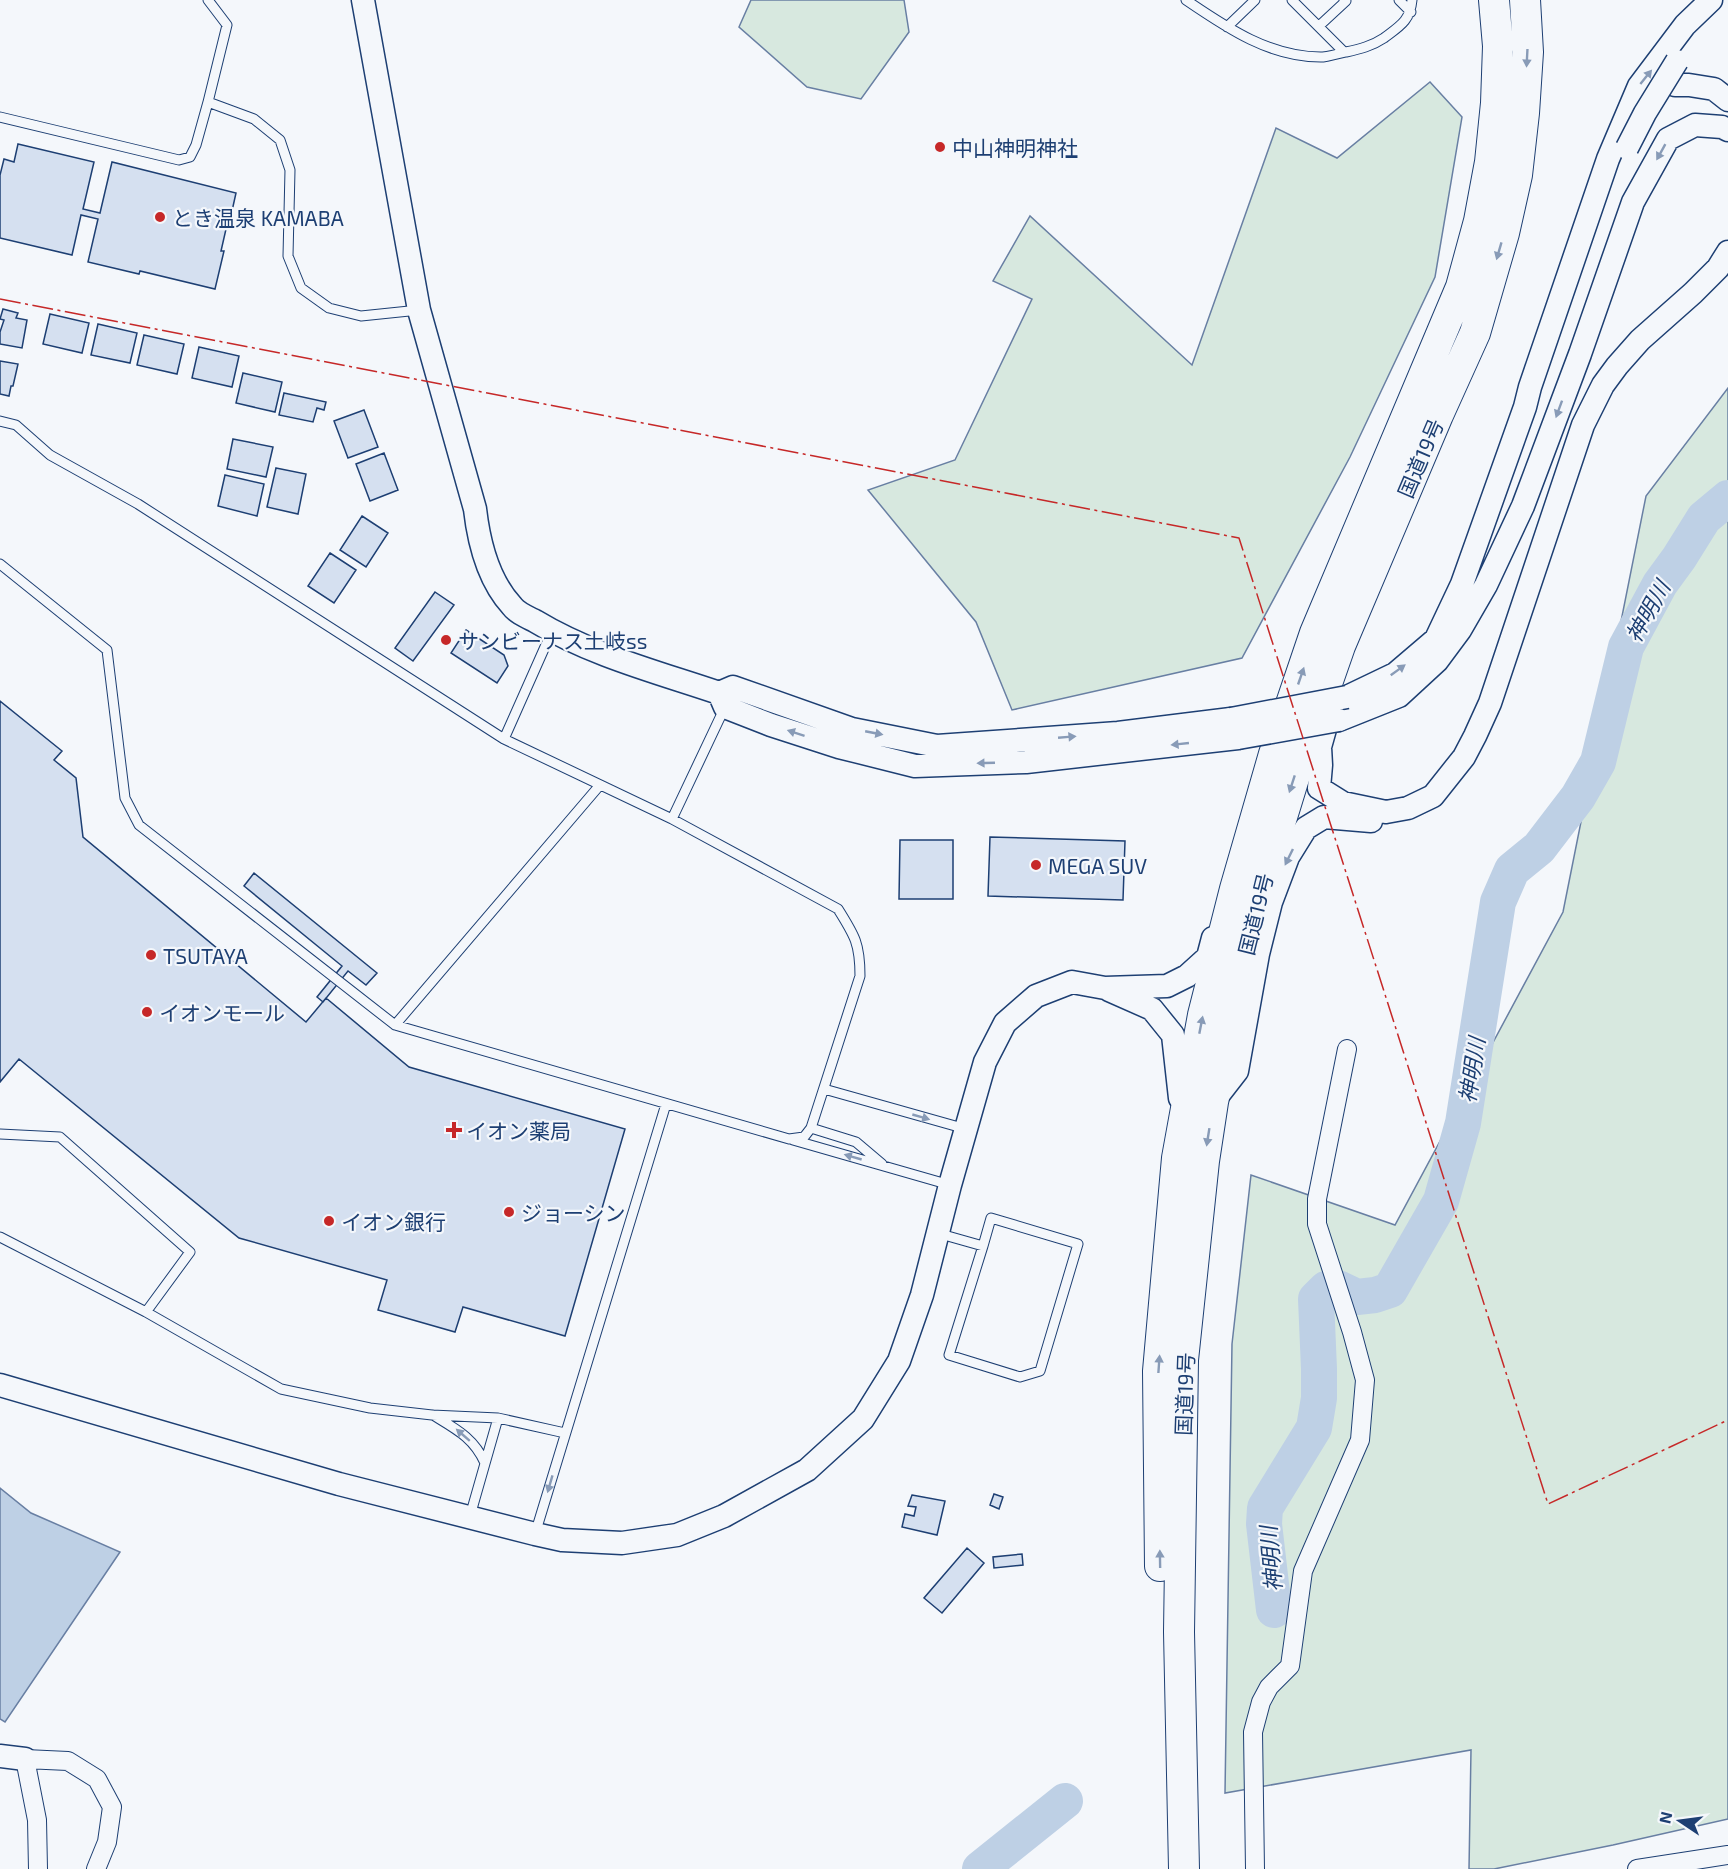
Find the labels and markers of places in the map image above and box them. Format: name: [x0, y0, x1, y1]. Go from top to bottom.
place label: 中山神明神社: [952, 135, 1078, 160]
marker: 中山神明神社: [933, 140, 947, 154]
place label: とき温泉 KAMABA: [172, 205, 344, 230]
marker: とき温泉 KAMABA: [153, 210, 167, 224]
place label: サンビーナス土岐ss: [458, 628, 647, 653]
marker: サンビーナス土岐ss: [439, 633, 453, 647]
place label: MEGA SUV: [1048, 853, 1147, 878]
marker: MEGA SUV: [1029, 858, 1043, 872]
place label: TSUTAYA: [163, 943, 248, 968]
marker: TSUTAYA: [144, 948, 158, 962]
place label: イオンモール: [159, 1000, 285, 1025]
marker: イオンモール: [140, 1005, 154, 1019]
place label: イオン薬局: [466, 1118, 571, 1143]
marker: イオン薬局: [447, 1123, 461, 1137]
place label: ジョーシン: [521, 1200, 626, 1225]
marker: ジョーシン: [502, 1205, 516, 1219]
place label: イオン銀行: [341, 1209, 446, 1234]
marker: イオン銀行: [322, 1214, 336, 1228]

